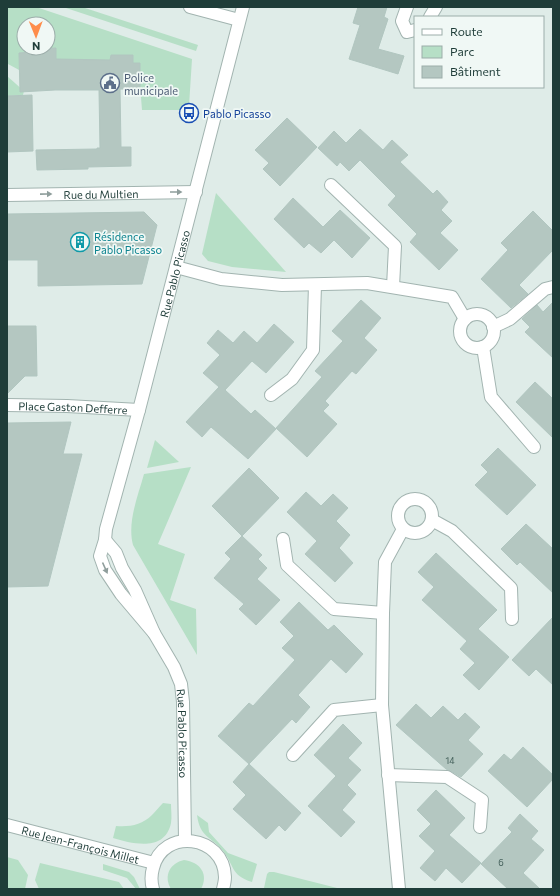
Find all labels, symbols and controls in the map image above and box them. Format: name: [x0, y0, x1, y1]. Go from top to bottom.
north arrow: [16, 16, 56, 56]
legend: [414, 16, 544, 88]
text: Route: [450, 24, 483, 38]
text: N: [32, 40, 40, 53]
text: Parc: [450, 44, 474, 58]
text: Bâtiment: [450, 64, 501, 78]
place label: Police municipale: [124, 71, 178, 97]
public building icon: Police municipale: [99, 72, 121, 94]
bus stop icon: Pablo Picasso: [178, 102, 200, 124]
place label: Pablo Picasso: [203, 107, 272, 120]
street label: Rue du Multien: [63, 186, 139, 201]
one-way arrow: [170, 189, 183, 195]
one-way arrow: [40, 191, 53, 197]
street label: Rue Pablo Picasso: [157, 228, 192, 319]
place label: Résidence Pablo Picasso: [94, 230, 163, 256]
building icon: Résidence Pablo Picasso: [69, 231, 91, 253]
street label: Place Gaston Defferre: [18, 399, 128, 416]
one-way arrow: [102, 563, 108, 574]
street label: Rue Pablo Picasso: [175, 688, 191, 779]
house number: 14: [445, 755, 455, 766]
street label: Rue Jean-François Millet: [20, 823, 141, 866]
house number: 6: [498, 857, 504, 868]

